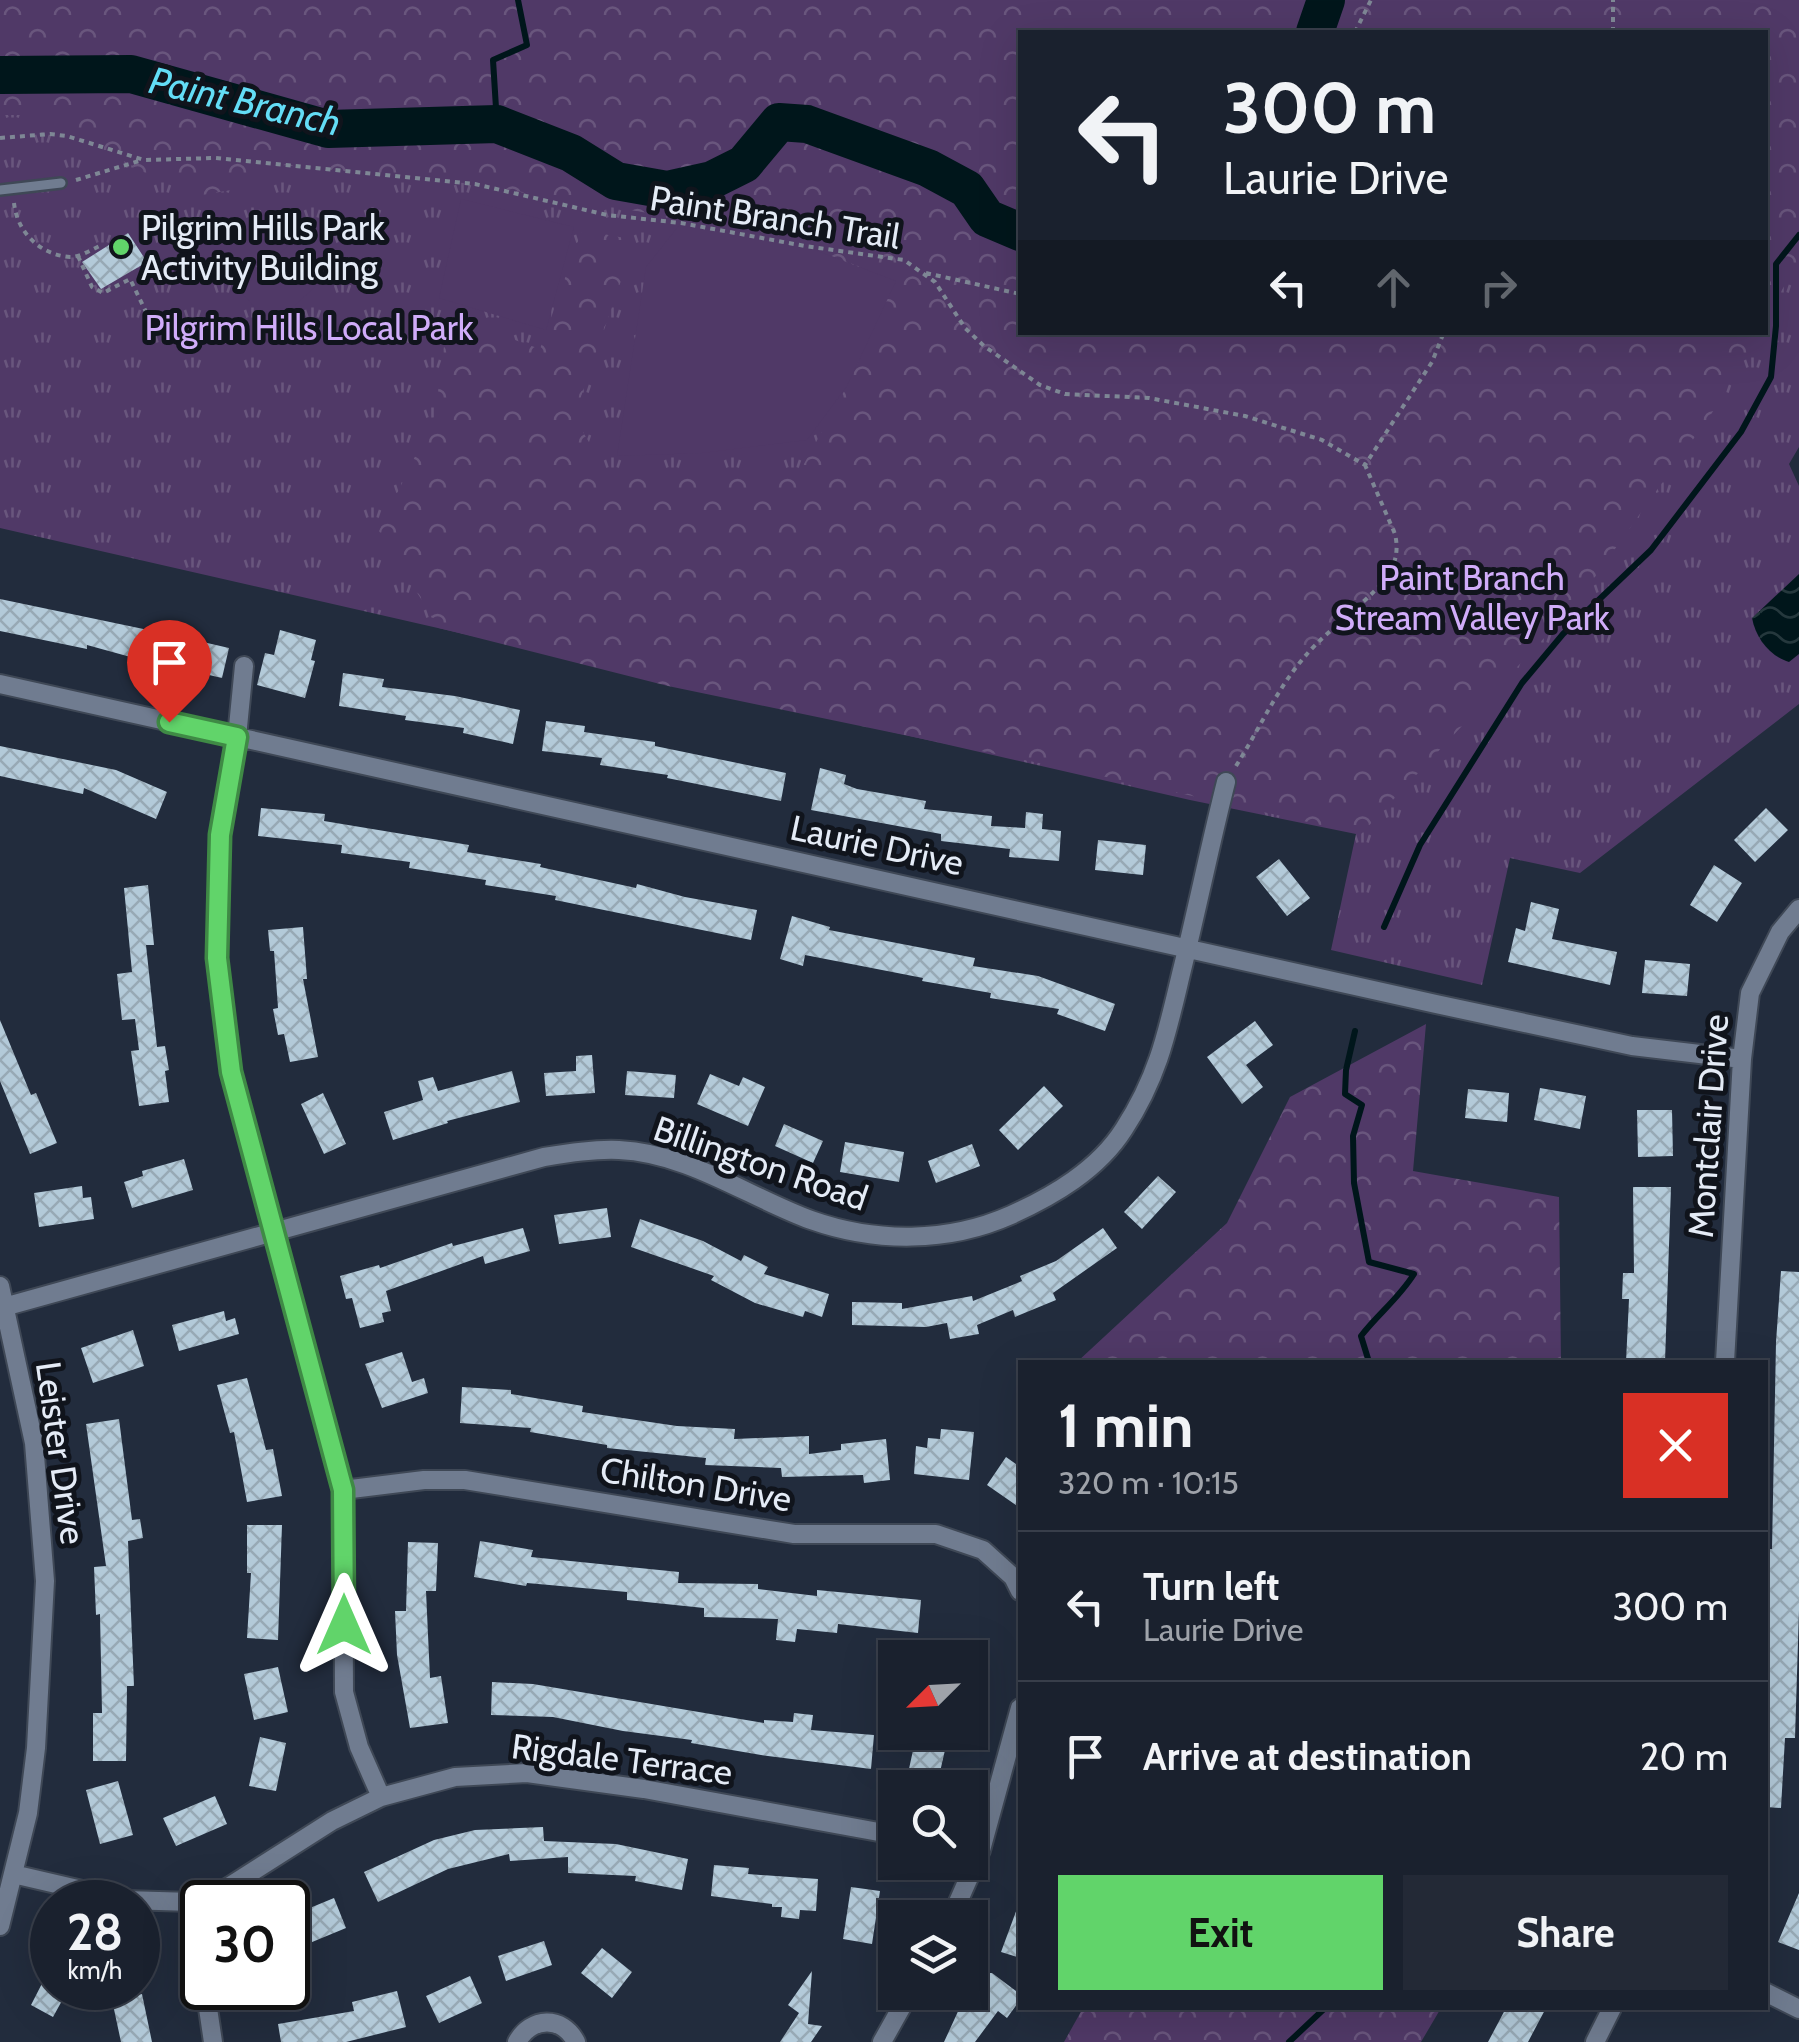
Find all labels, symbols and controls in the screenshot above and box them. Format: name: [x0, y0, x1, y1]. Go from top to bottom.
water label: Paint Branch: [145, 56, 345, 146]
text: 300 m: [1223, 65, 1436, 151]
icon: left: [1058, 70, 1188, 200]
text: Laurie Drive: [1223, 151, 1449, 205]
street label: Paint Branch Trail: [647, 176, 904, 258]
place label: Pilgrim Hills Park Activity Building: [141, 206, 385, 289]
marker: Pilgrim Hills Park Activity Building: [110, 236, 132, 258]
icon: left: [1261, 260, 1316, 315]
icon: ahead: [1366, 260, 1421, 315]
icon: right: [1471, 260, 1526, 315]
park label: Pilgrim Hills Local Park: [145, 306, 474, 349]
park label: Paint Branch Stream Valley Park: [1334, 556, 1610, 639]
pin: [127, 620, 212, 723]
icon: arrive: [142, 635, 197, 690]
street label: Laurie Drive: [787, 806, 967, 884]
street label: Montclair Drive: [1679, 1013, 1737, 1239]
street label: Billington Road: [648, 1106, 874, 1220]
street label: Leister Drive: [27, 1359, 95, 1547]
text: 1 min: [1058, 1389, 1193, 1462]
button: close: [1623, 1393, 1728, 1498]
street label: Chilton Drive: [597, 1448, 795, 1520]
text: 320 m · 10:15: [1058, 1463, 1239, 1502]
text: Turn left: [1143, 1563, 1279, 1610]
position arrow: [292, 1573, 396, 1677]
icon: left: [1058, 1579, 1113, 1634]
text: 300 m: [1613, 1583, 1728, 1630]
text: Laurie Drive: [1143, 1610, 1303, 1649]
north arrow: [878, 1640, 988, 1750]
map controls: [878, 1640, 988, 2010]
street label: Rigdale Terrace: [509, 1724, 735, 1794]
icon: arrive: [1058, 1729, 1113, 1784]
text: Arrive at destination: [1143, 1733, 1472, 1780]
text: 20 m: [1640, 1733, 1728, 1780]
button: search: [878, 1770, 988, 1880]
button: Exit: [1058, 1875, 1383, 1990]
button: Share: [1403, 1875, 1728, 1990]
speed limit sign: 30: [180, 1880, 310, 2010]
button: layers: [878, 1900, 988, 2010]
text: 28: [67, 1902, 123, 1963]
text: km/h: [68, 1955, 122, 1985]

